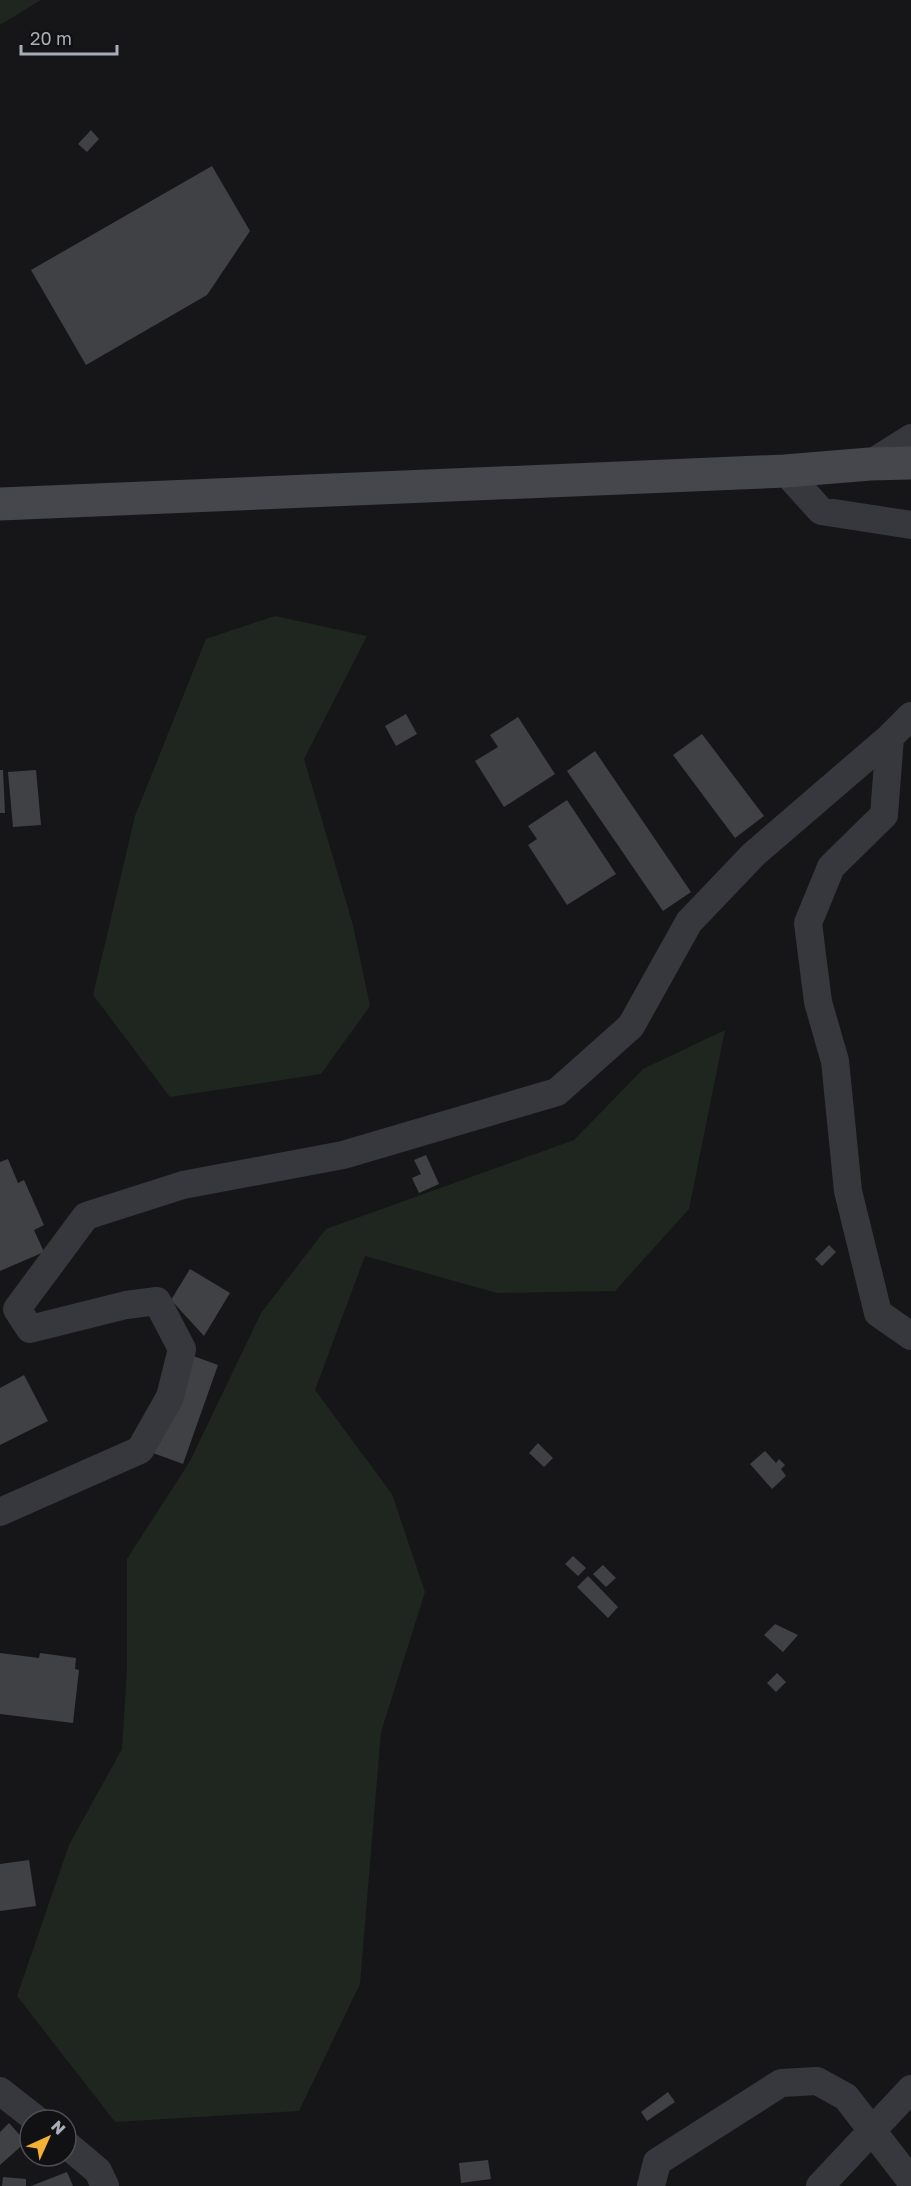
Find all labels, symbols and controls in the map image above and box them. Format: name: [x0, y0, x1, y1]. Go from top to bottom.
scale bar: [21, 18, 117, 56]
text: 20 m: [30, 27, 72, 49]
north arrow: [18, 2108, 78, 2168]
text: N: [47, 2116, 70, 2139]

